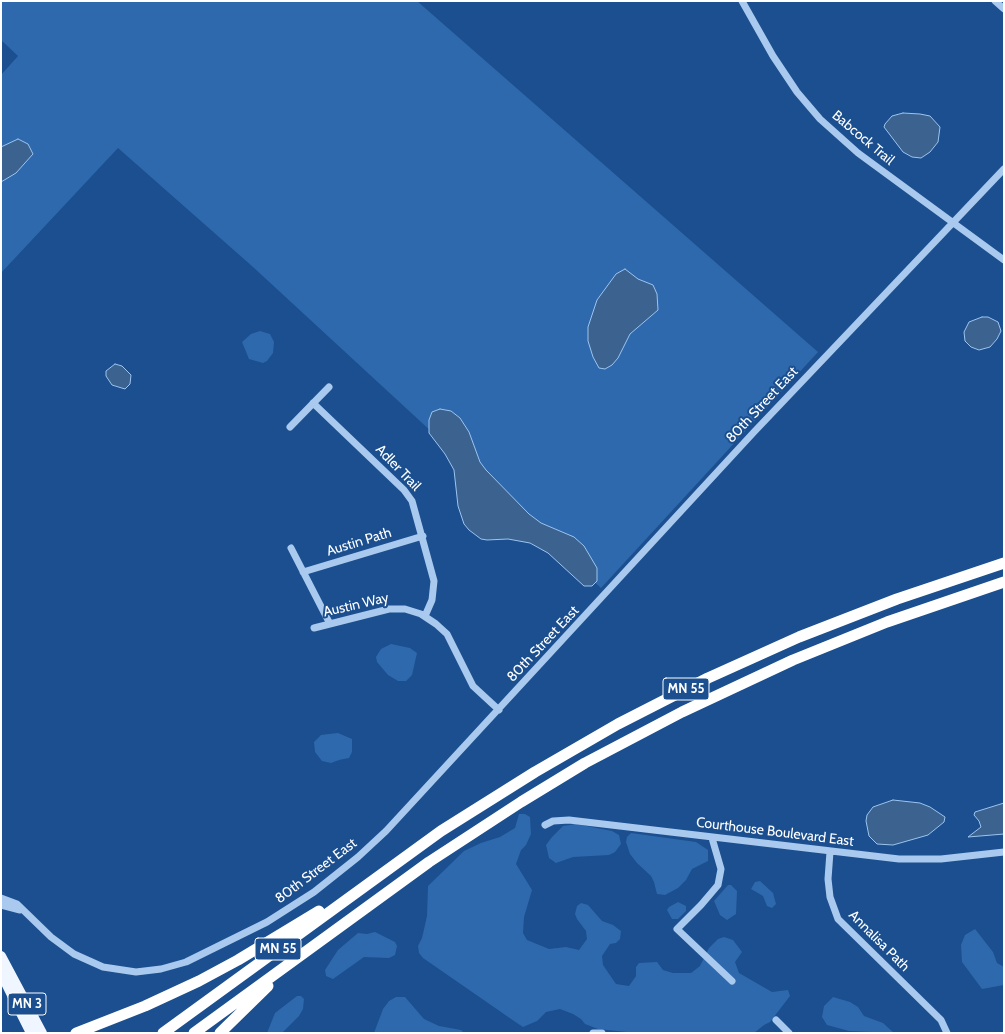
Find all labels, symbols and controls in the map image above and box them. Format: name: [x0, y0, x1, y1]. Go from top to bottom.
street label: Babcock Trail: [828, 107, 898, 169]
street label: 80th Street East: [722, 363, 802, 447]
street label: Adler Trail: [372, 441, 424, 495]
street label: Austin Path: [325, 524, 393, 560]
street label: Austin Way: [322, 589, 390, 621]
street label: 80th Street East: [503, 602, 583, 686]
road number: MN 55: [663, 678, 709, 700]
street label: Courthouse Boulevard East: [695, 814, 855, 850]
street label: 80th Street East: [272, 835, 360, 907]
street label: Annalisa Path: [845, 907, 913, 975]
road number: MN 55: [255, 938, 301, 960]
road number: MN 3: [8, 993, 46, 1015]

